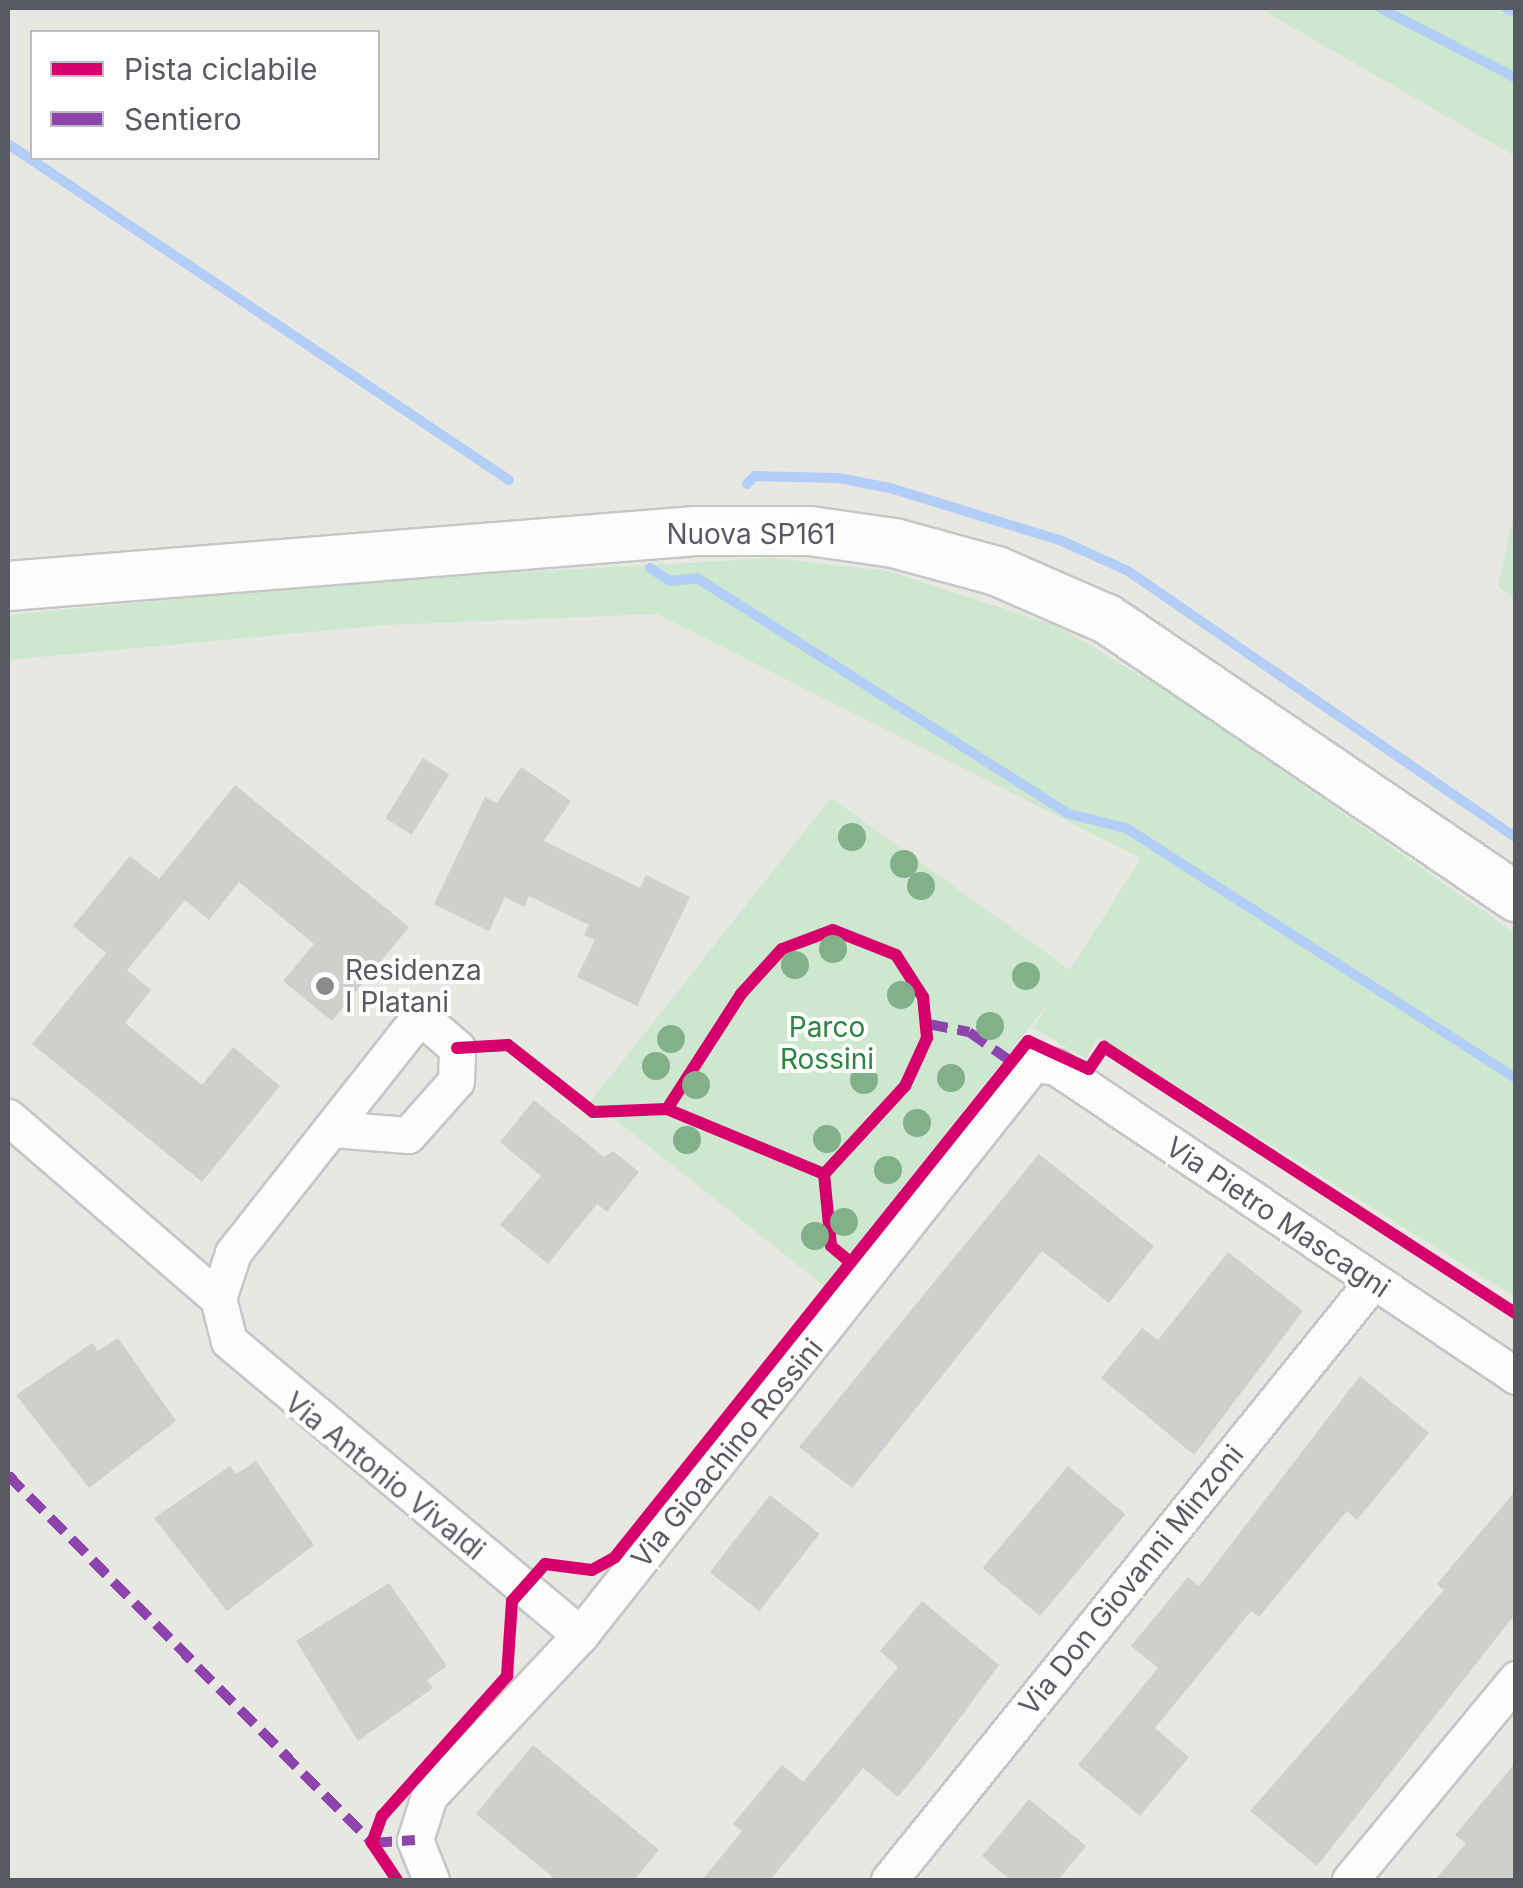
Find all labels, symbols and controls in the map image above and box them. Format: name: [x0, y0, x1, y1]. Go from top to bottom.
legend: [30, 30, 380, 160]
text: Pista ciclabile: [124, 51, 318, 87]
text: Sentiero: [124, 101, 242, 137]
street label: Nuova SP161: [666, 517, 836, 551]
place label: Residenza I Platani: [345, 953, 482, 1019]
marker: Residenza I Platani: [314, 975, 336, 997]
park label: Parco Rossini: [780, 1010, 874, 1076]
street label: Via Pietro Mascagni: [1160, 1130, 1396, 1304]
street label: Via Gioachino Rossini: [624, 1332, 830, 1574]
street label: Via Antonio Vivaldi: [278, 1385, 492, 1567]
street label: Via Don Giovanni Minzoni: [1012, 1438, 1250, 1722]

